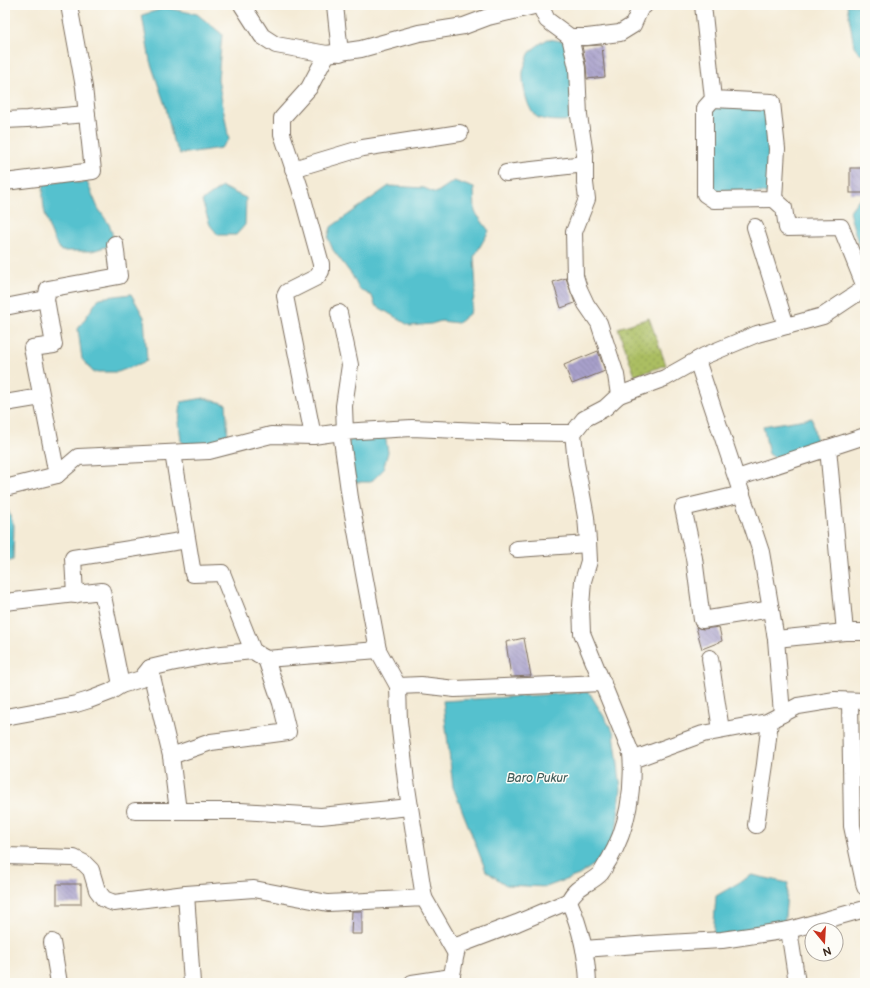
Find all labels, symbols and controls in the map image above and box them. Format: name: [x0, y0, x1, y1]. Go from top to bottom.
water label: Baro Pukur: [507, 771, 569, 786]
north arrow: [804, 922, 844, 962]
text: N: [821, 944, 833, 958]

